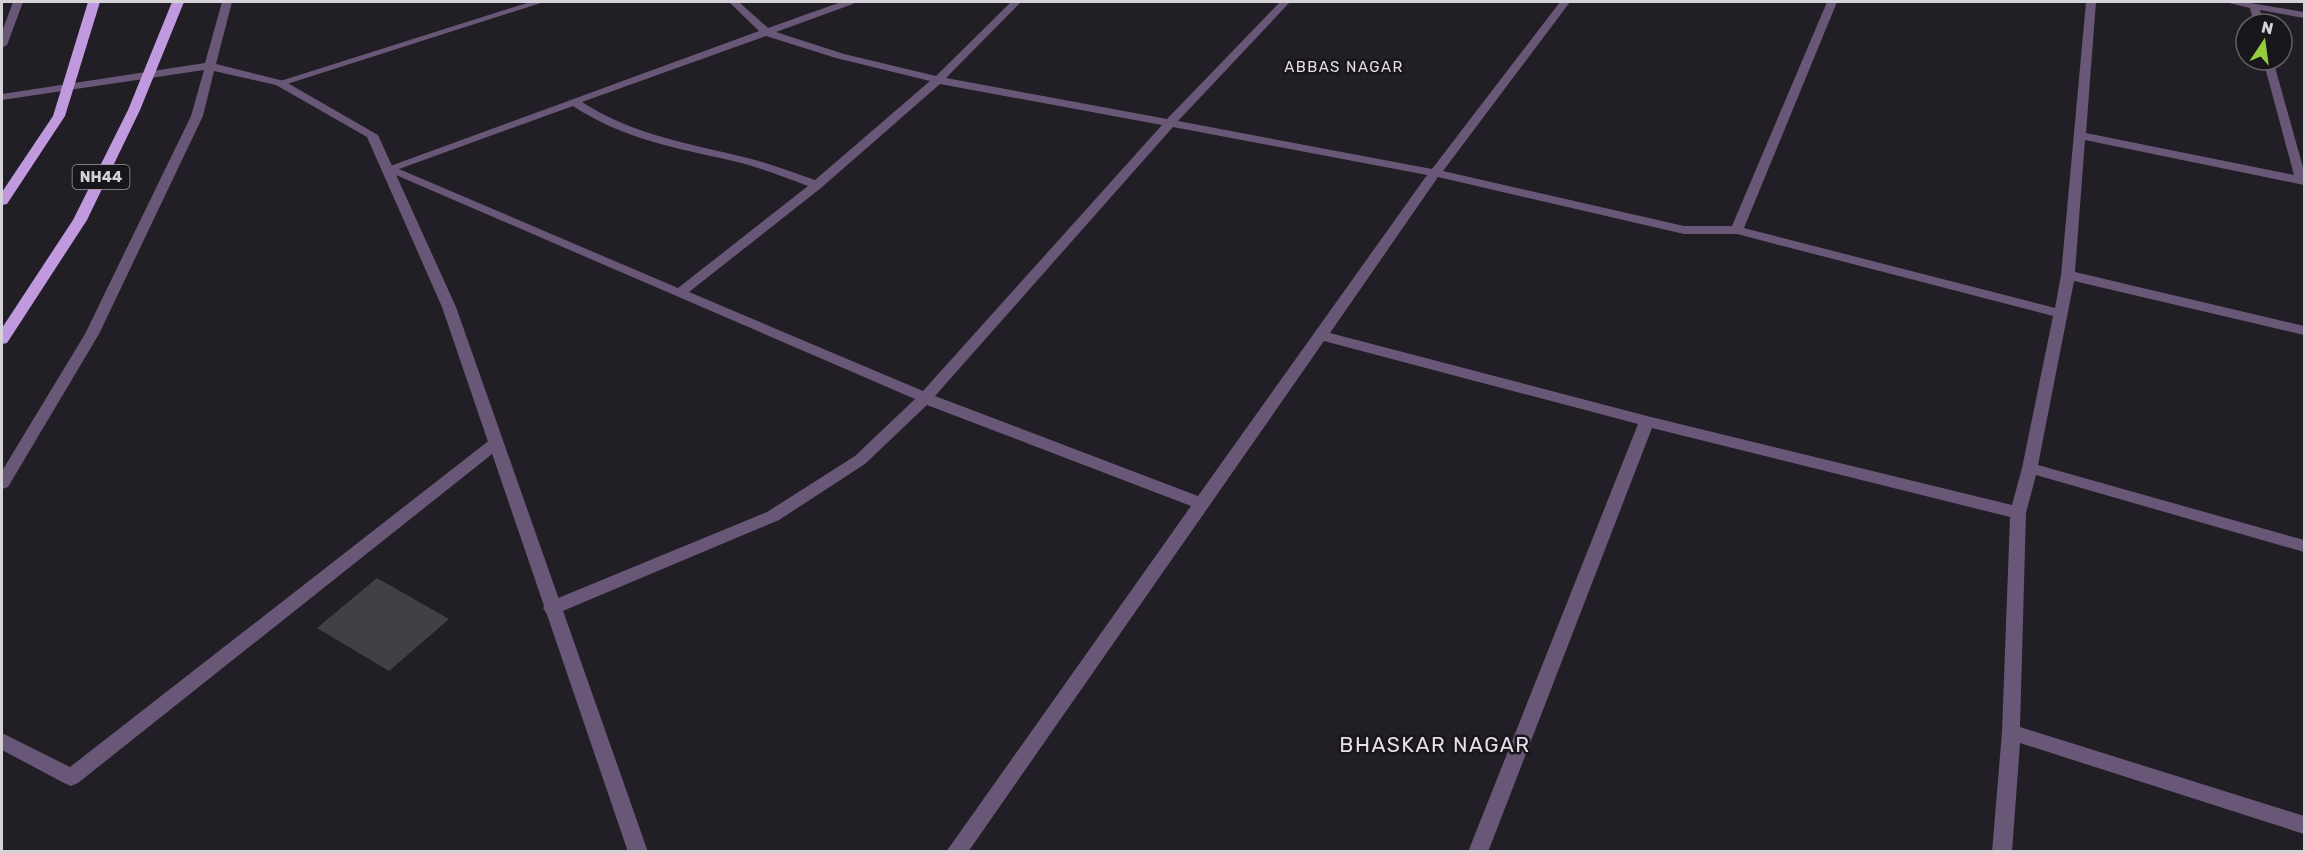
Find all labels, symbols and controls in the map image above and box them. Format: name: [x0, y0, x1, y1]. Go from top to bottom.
north arrow: [2234, 12, 2294, 72]
text: N: [2260, 17, 2275, 38]
district label: ABBAS NAGAR: [1284, 58, 1404, 76]
road number: NH44: [72, 165, 130, 189]
district label: BHASKAR NAGAR: [1339, 732, 1531, 757]

